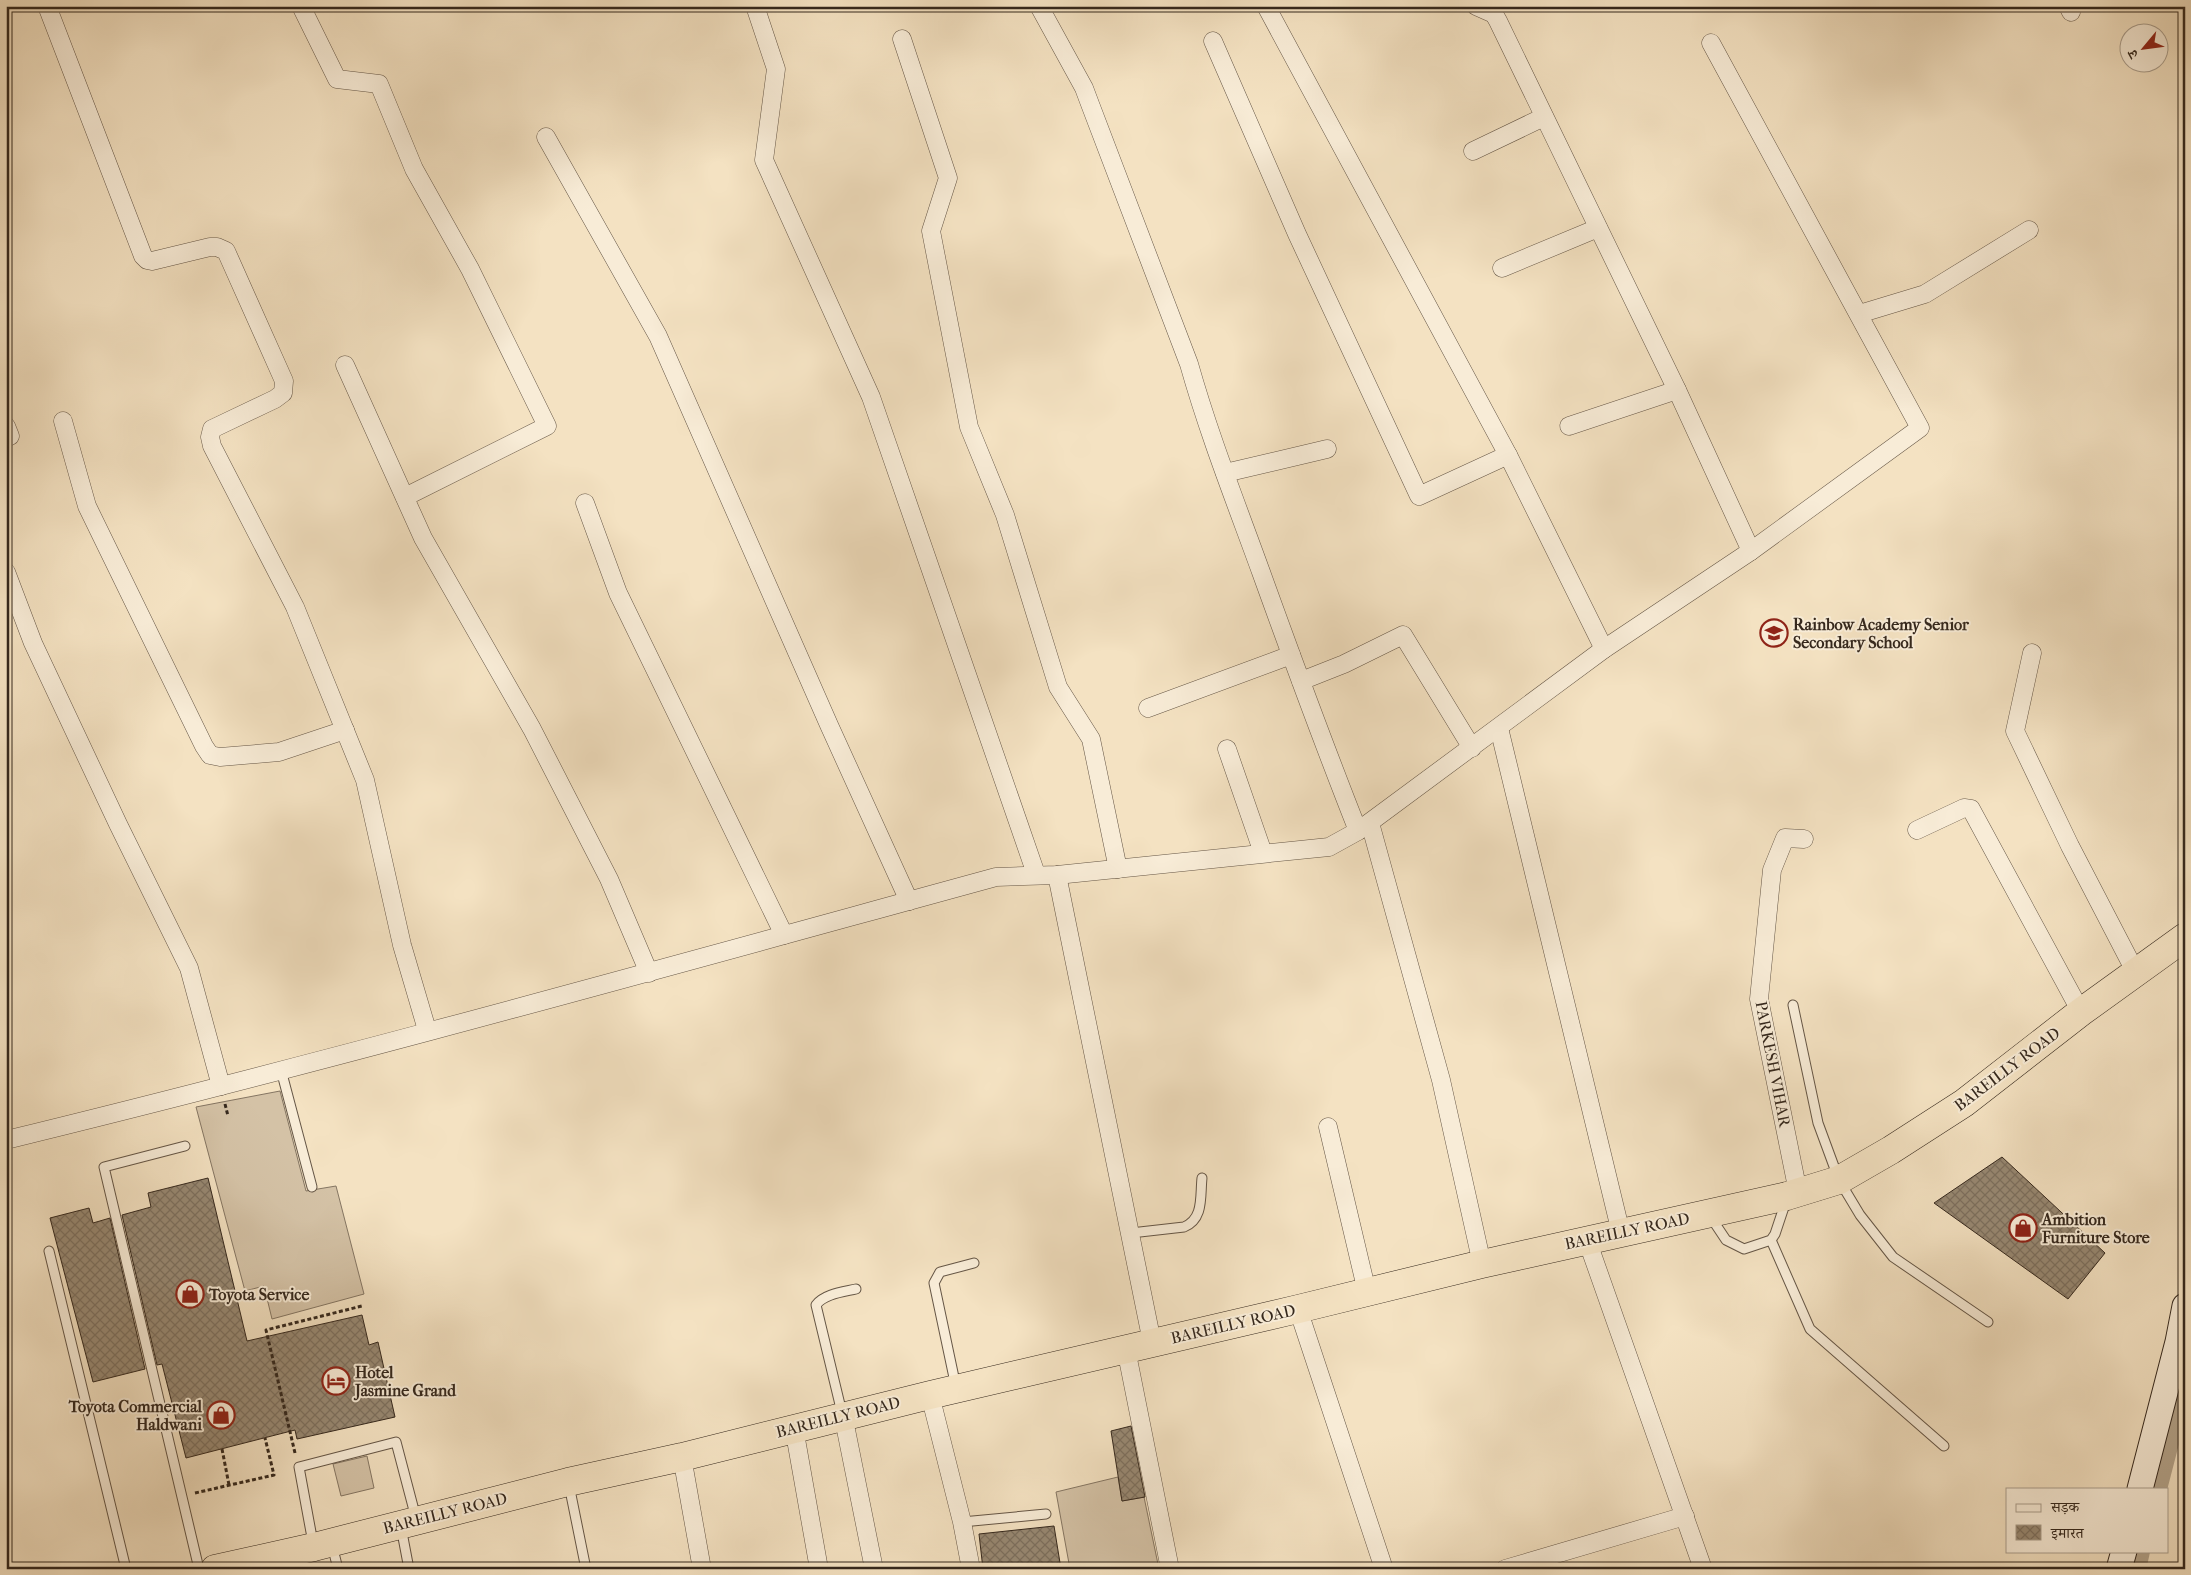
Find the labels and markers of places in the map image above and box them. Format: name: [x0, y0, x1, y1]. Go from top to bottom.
place label: Rainbow Academy Senior Secondary School: [1793, 615, 1970, 653]
school or university icon: Rainbow Academy Senior Secondary School: [1759, 618, 1789, 648]
place label: Ambition Furniture Store: [2041, 1210, 2150, 1247]
shop icon: Ambition Furniture Store: [2008, 1213, 2038, 1243]
shop icon: Toyota Service: [175, 1279, 205, 1309]
place label: Toyota Service: [208, 1285, 309, 1305]
place label: Hotel Jasmine Grand: [353, 1363, 457, 1401]
hotel icon: Hotel Jasmine Grand: [321, 1366, 351, 1396]
place label: Toyota Commercial Haldwani: [68, 1397, 203, 1434]
shop icon: Toyota Commercial Haldwani: [206, 1400, 236, 1430]

